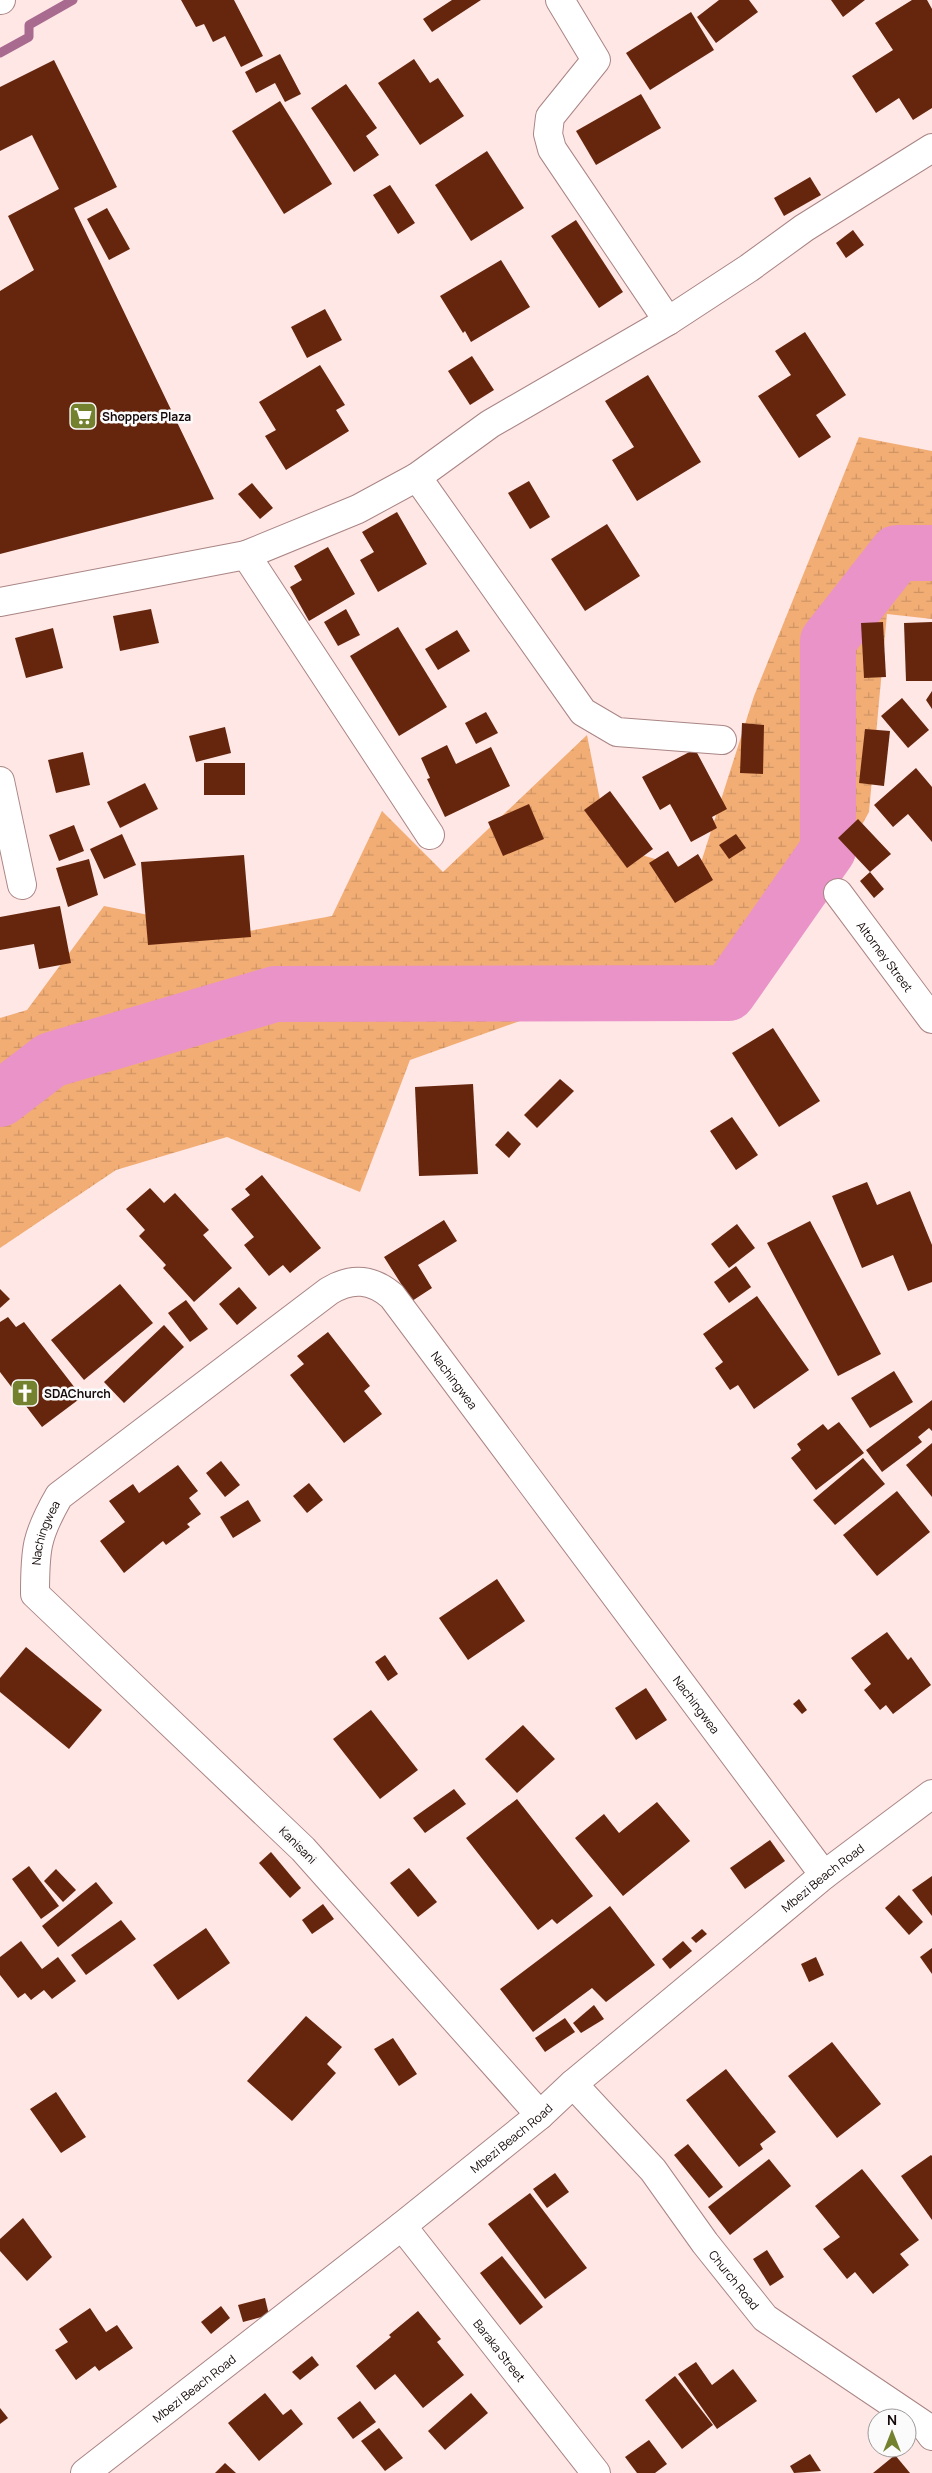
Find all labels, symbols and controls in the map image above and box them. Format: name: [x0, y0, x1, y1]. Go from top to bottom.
supermarket icon: Shoppers Plaza: [68, 401, 98, 431]
place label: Shoppers Plaza: [102, 408, 191, 425]
street label: Altorney Street: [853, 917, 917, 995]
street label: Nachingwea: [427, 1347, 482, 1412]
church icon: SDAChurch: [10, 1378, 40, 1408]
place label: SDAChurch: [44, 1385, 111, 1402]
street label: Nachingwea: [27, 1497, 63, 1566]
street label: Nachingwea: [670, 1672, 724, 1737]
street label: Kanisani: [276, 1823, 320, 1867]
street label: Mbezi Beach Road: [777, 1839, 867, 1916]
street label: Mbezi Beach Road: [466, 2099, 556, 2177]
street label: Church Road: [705, 2246, 763, 2313]
street label: Baraka Street: [470, 2315, 530, 2385]
street label: Mbezi Beach Road: [149, 2350, 239, 2426]
north arrow: [867, 2408, 917, 2458]
text: N: [887, 2410, 897, 2429]

